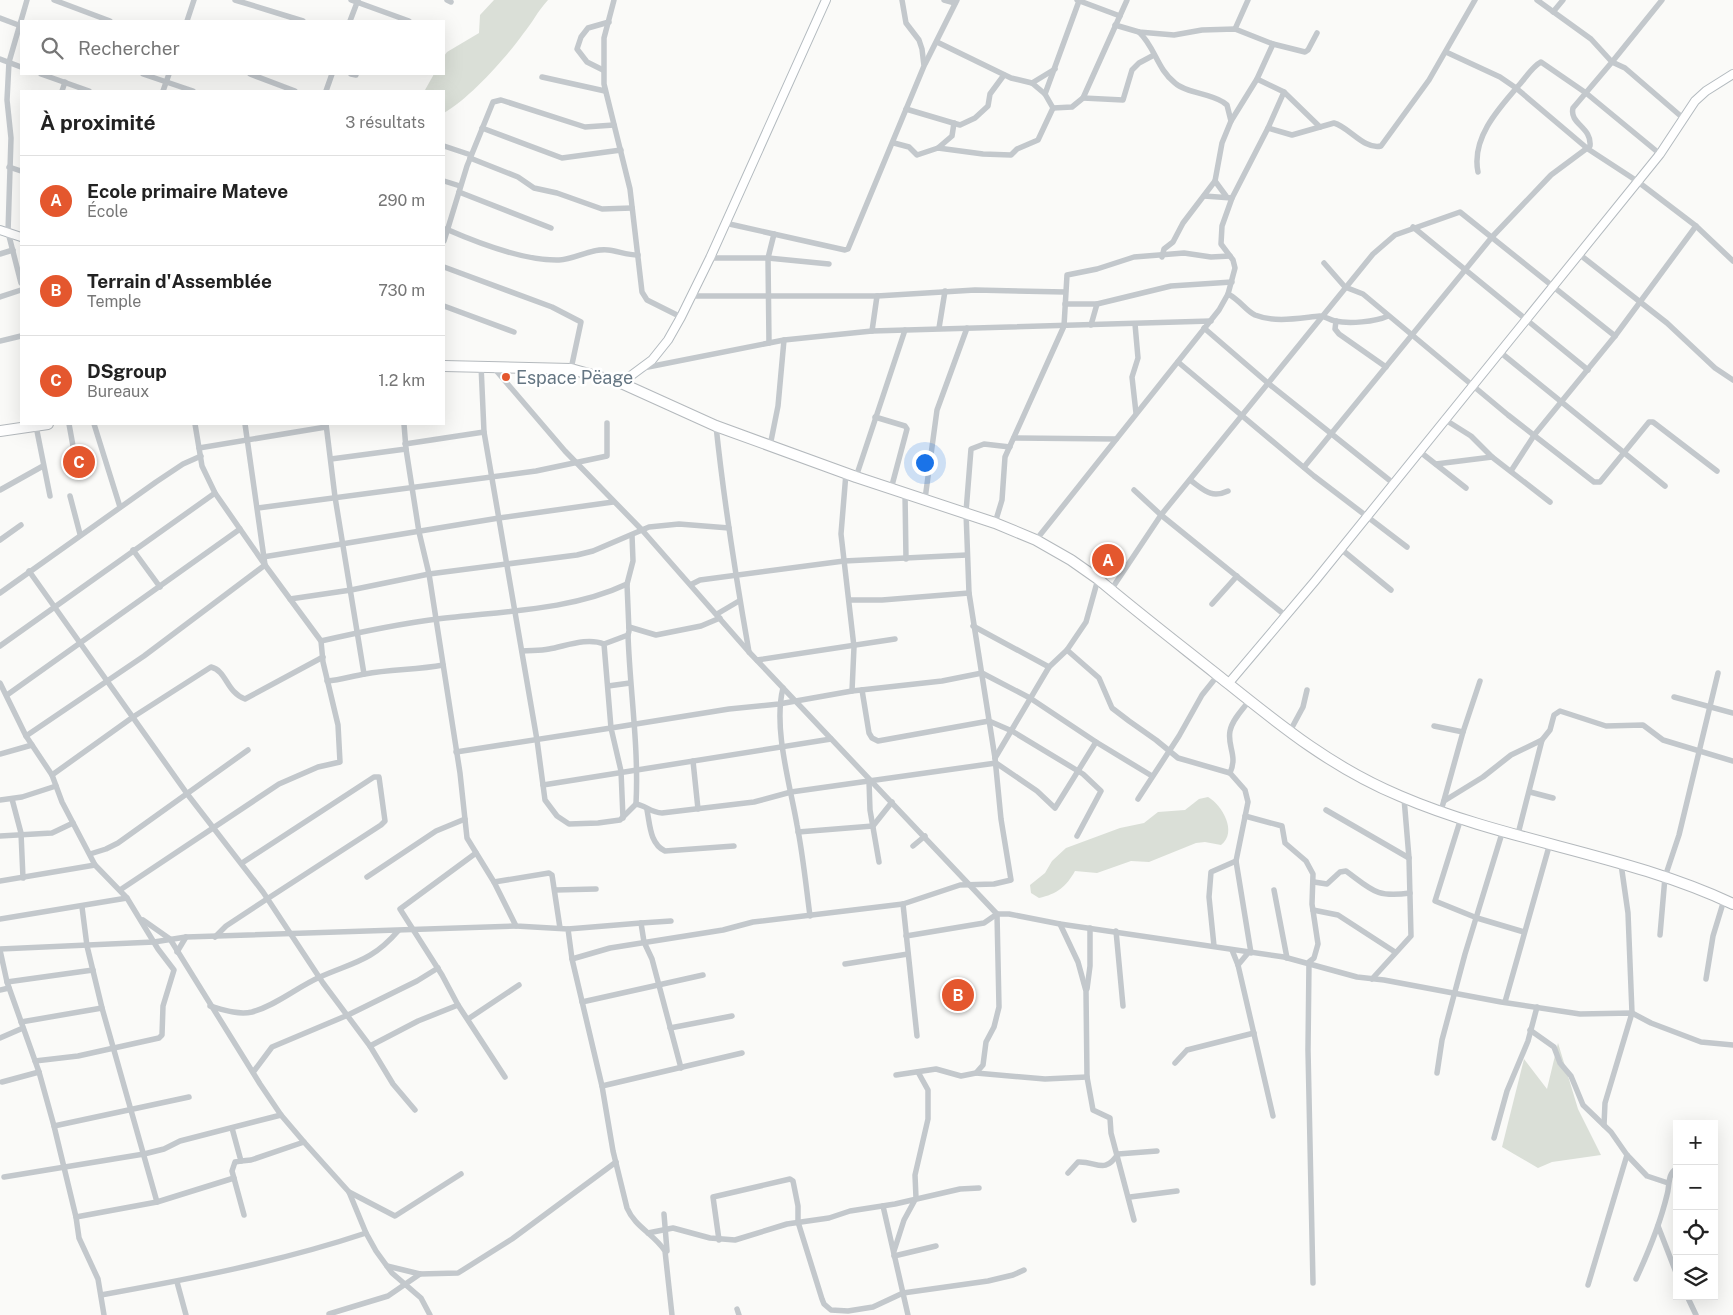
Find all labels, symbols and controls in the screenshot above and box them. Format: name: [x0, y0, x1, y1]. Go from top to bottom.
search box: [20, 20, 445, 75]
icon: search: [38, 34, 66, 62]
text: Rechercher: [78, 37, 180, 59]
text: À proximité: [40, 110, 156, 135]
text: 3 résultats: [345, 113, 425, 132]
text: Ecole primaire Mateve: [87, 180, 288, 202]
text: A: [50, 191, 62, 210]
text: 290 m: [378, 191, 425, 210]
text: École: [87, 202, 128, 221]
text: Terrain d'Assemblée: [87, 270, 272, 292]
text: B: [51, 281, 61, 300]
text: 730 m: [378, 281, 425, 300]
text: Temple: [87, 292, 141, 311]
text: DSgroup: [87, 360, 167, 382]
place label: Espace Pëage: [516, 367, 633, 388]
text: C: [50, 371, 62, 390]
text: 1.2 km: [378, 371, 425, 390]
marker: Espace Pëage: [500, 371, 512, 383]
text: Bureaux: [87, 382, 149, 401]
pin: C: [63, 443, 95, 481]
your location: [912, 450, 938, 476]
pin: A: [1092, 541, 1124, 579]
pin: B: [942, 976, 974, 1014]
map controls: [1673, 1120, 1718, 1300]
button: +: [1673, 1120, 1718, 1165]
button: −: [1673, 1165, 1718, 1210]
button: locate: [1673, 1210, 1718, 1255]
button: layers: [1673, 1255, 1718, 1300]

